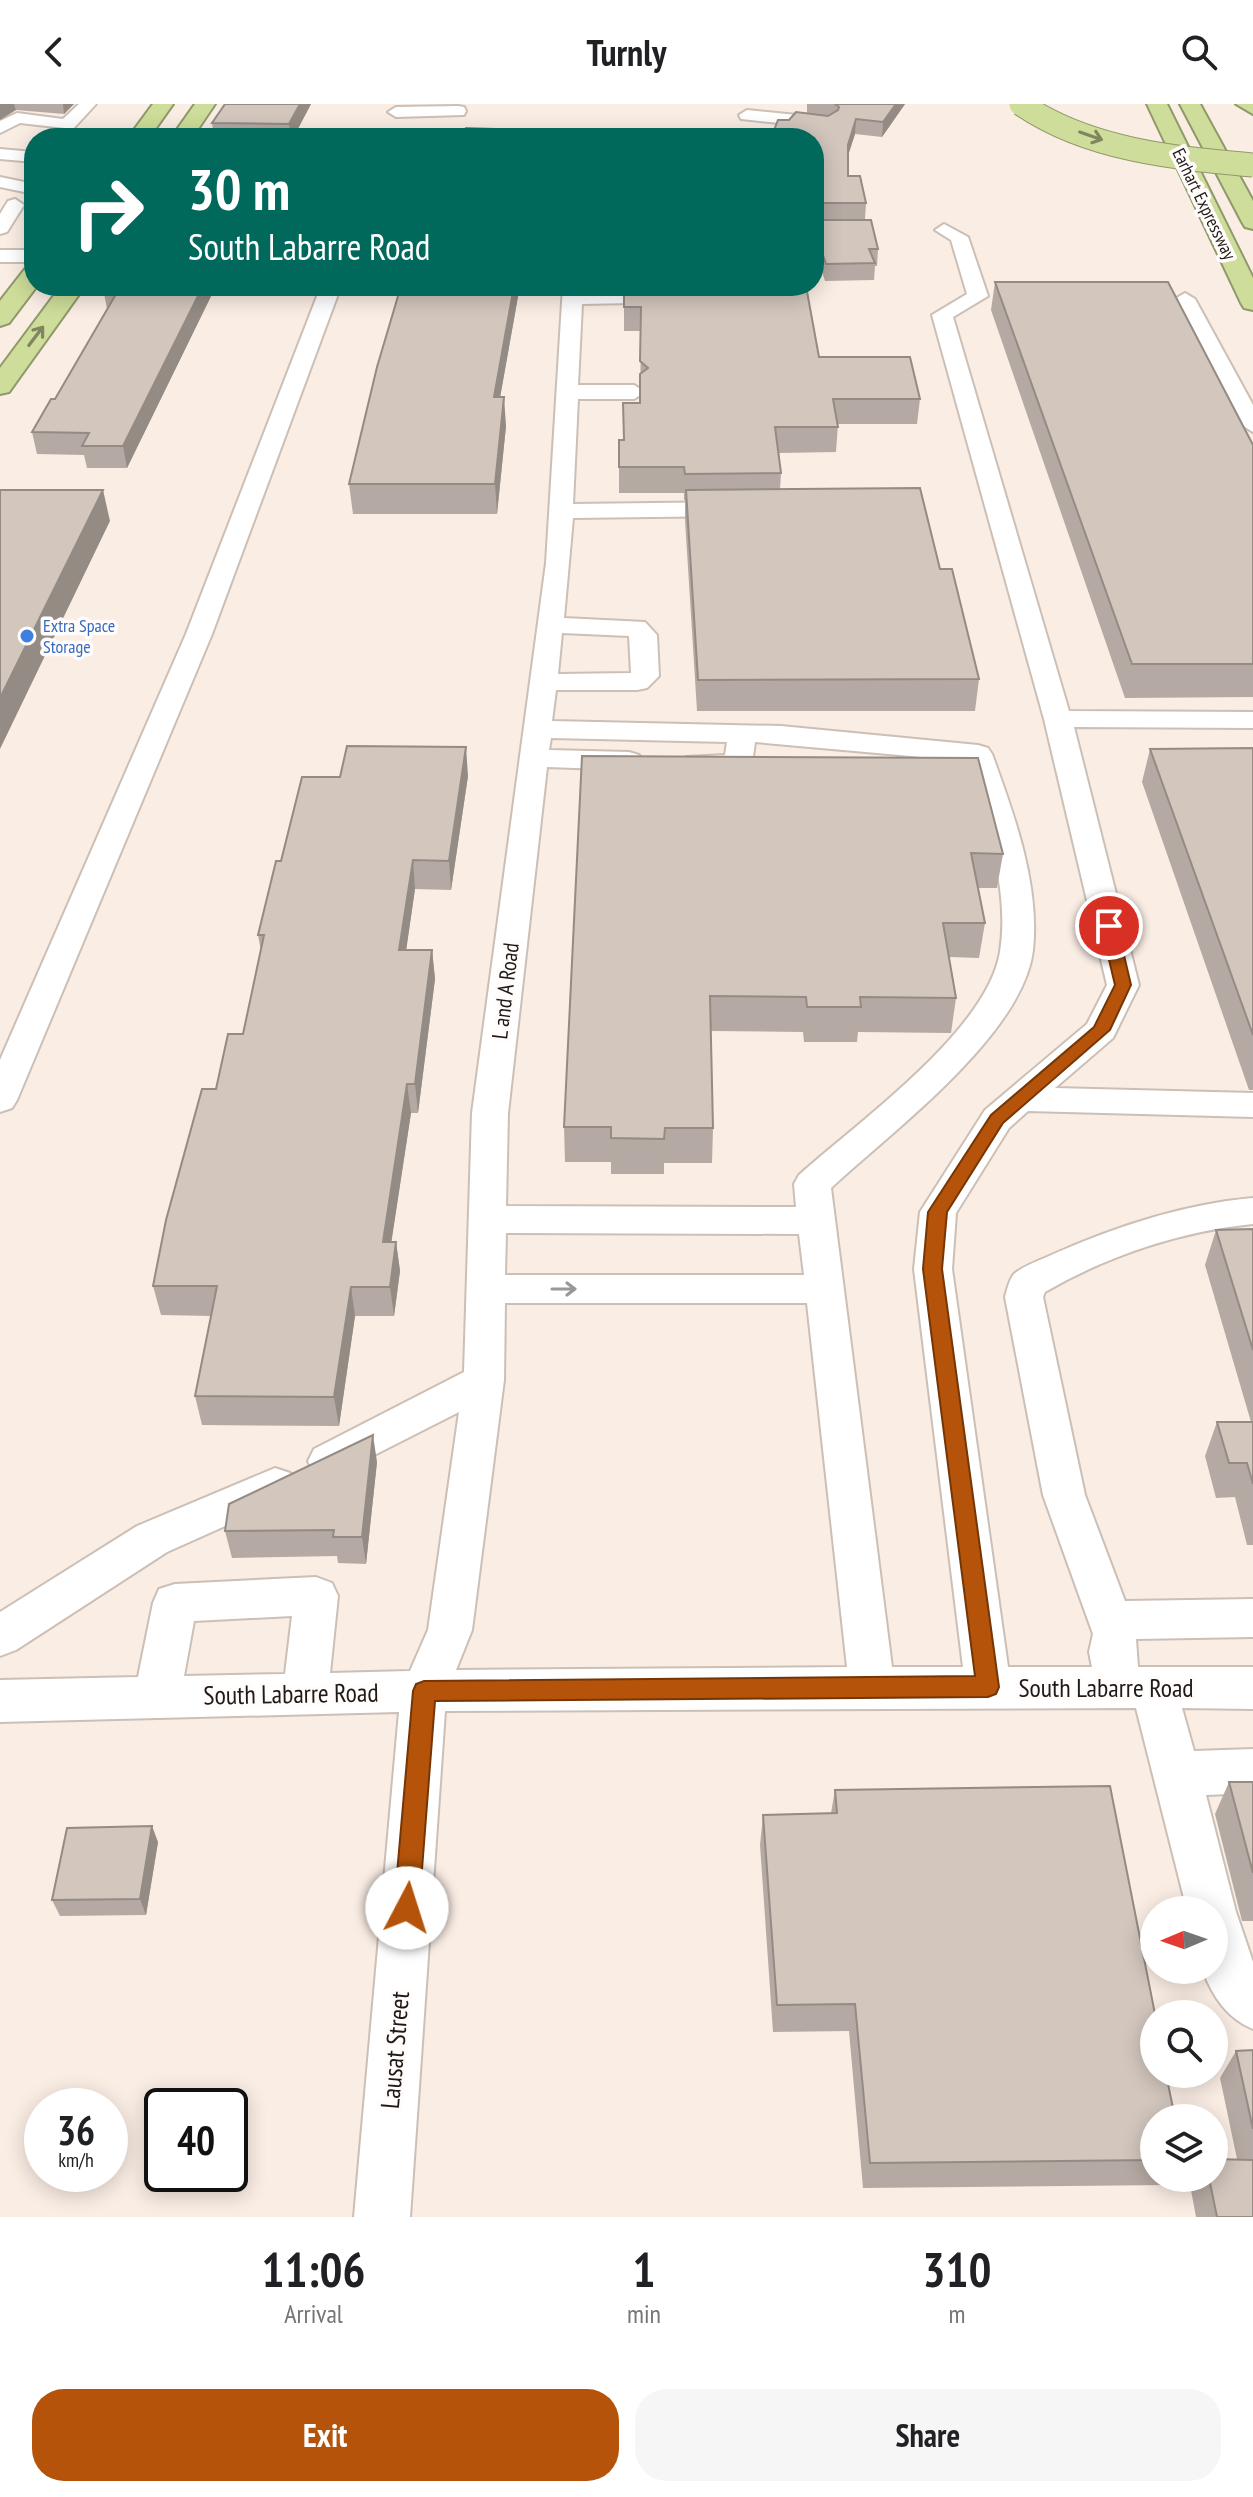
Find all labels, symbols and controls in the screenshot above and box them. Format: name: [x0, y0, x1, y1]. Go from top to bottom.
text: Turnly: [587, 29, 666, 76]
icon: back: [32, 30, 76, 74]
icon: search: [1177, 30, 1221, 74]
one-way arrow: [1078, 130, 1103, 145]
street label: Earhart Expressway: [1168, 144, 1241, 263]
text: 30 m: [188, 153, 290, 225]
icon: right: [56, 160, 160, 264]
text: South Labarre Road: [188, 223, 430, 270]
one-way arrow: [28, 325, 44, 347]
place label: Extra Space Storage: [43, 614, 115, 658]
marker: Extra Space Storage: [18, 627, 36, 645]
pin: [1075, 892, 1143, 960]
icon: arrive: [1087, 904, 1131, 948]
street label: L and A Road: [485, 941, 525, 1041]
one-way arrow: [550, 1281, 577, 1297]
street label: South Labarre Road: [1018, 1671, 1194, 1704]
street label: South Labarre Road: [203, 1675, 379, 1712]
position arrow: [365, 1866, 449, 1950]
north arrow: [1140, 1896, 1228, 1984]
map controls: [1140, 1896, 1228, 2192]
street label: Lausat Street: [373, 1990, 416, 2110]
button: search: [1140, 2000, 1228, 2088]
speed limit sign: 40: [144, 2088, 248, 2192]
text: 36: [57, 2104, 95, 2156]
button: layers: [1140, 2104, 1228, 2192]
text: km/h: [58, 2147, 94, 2173]
text: 11:06: [262, 2238, 365, 2300]
text: 1: [633, 2238, 655, 2300]
text: 310: [923, 2238, 991, 2300]
text: Arrival: [284, 2297, 343, 2330]
text: min: [627, 2297, 661, 2330]
text: m: [949, 2297, 965, 2330]
button: Exit: [32, 2389, 619, 2481]
button: Share: [635, 2389, 1221, 2481]

